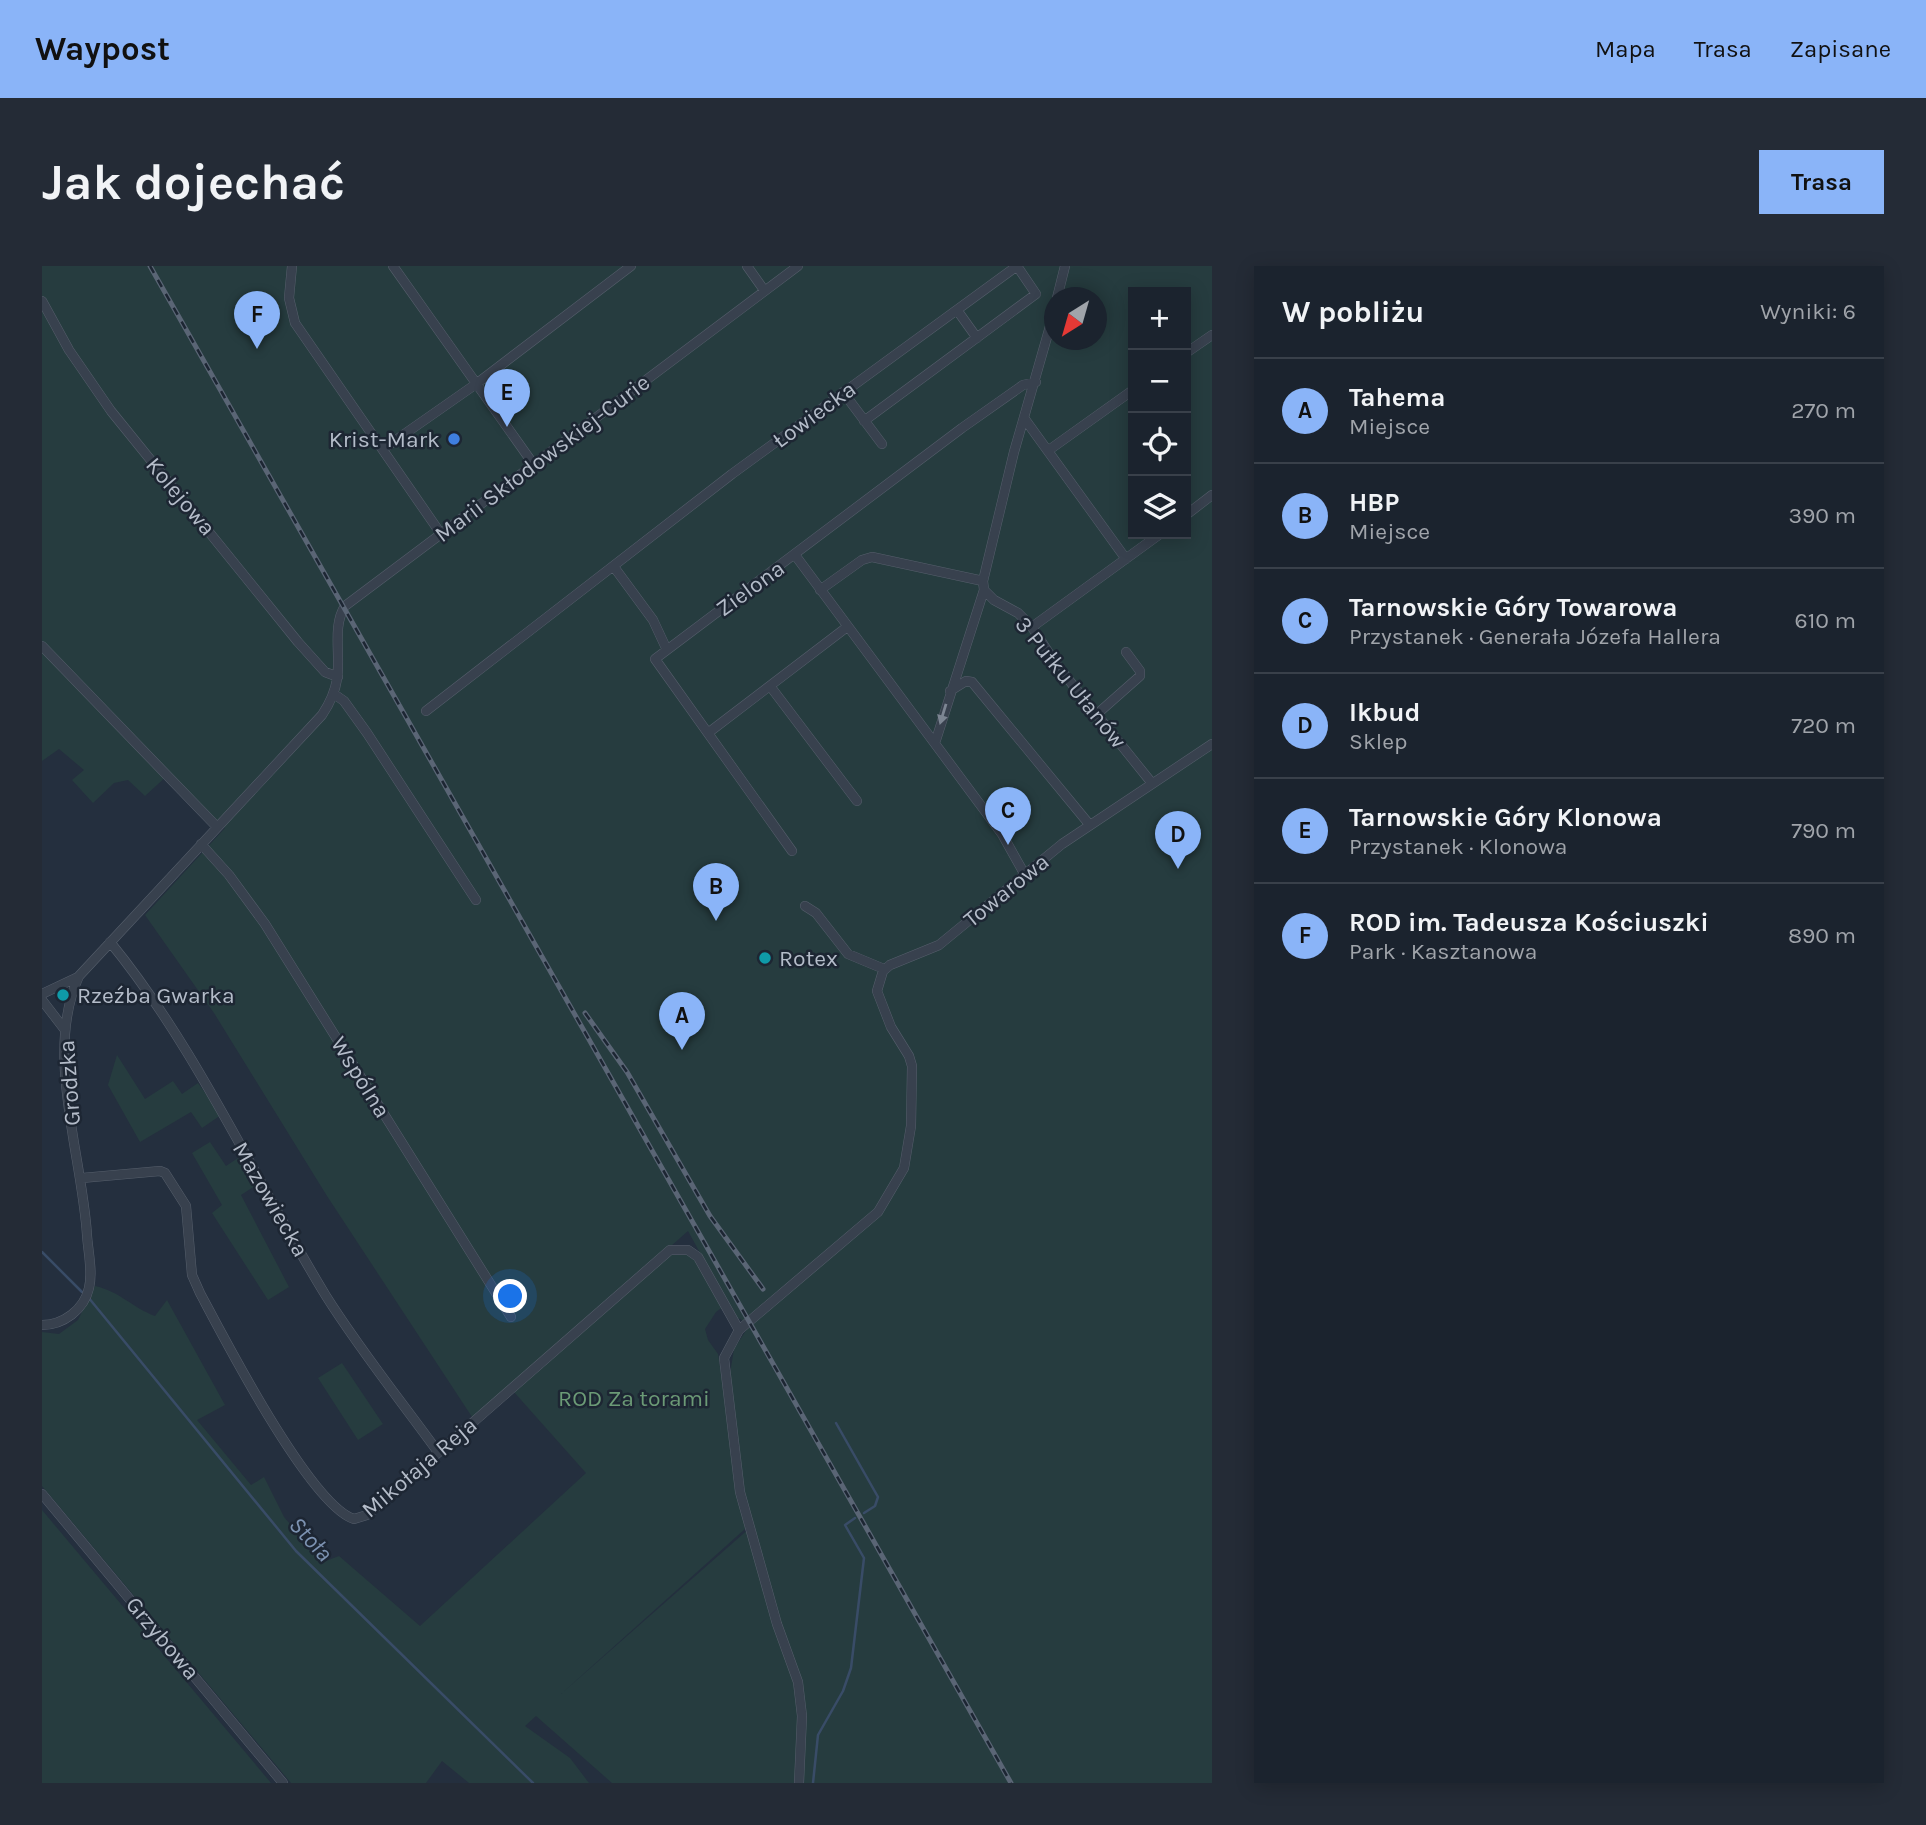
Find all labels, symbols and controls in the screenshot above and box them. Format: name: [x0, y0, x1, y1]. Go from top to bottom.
text: Waypost: [35, 30, 170, 68]
text: Mapa: [1595, 35, 1656, 63]
text: Trasa: [1694, 35, 1752, 63]
text: Zapisane: [1790, 35, 1891, 63]
button: Trasa: [1759, 150, 1884, 214]
text: Jak dojechać: [42, 154, 345, 211]
north arrow: [1044, 287, 1107, 350]
map controls: [1128, 287, 1191, 539]
button: +: [1128, 287, 1191, 350]
pin: F: [234, 291, 280, 349]
text: W pobliżu: [1282, 294, 1424, 330]
text: Wyniki: 6: [1760, 298, 1856, 325]
button: −: [1128, 350, 1191, 413]
street label: Marii Skłodowskiej-Curie: [429, 369, 655, 548]
pin: E: [484, 369, 530, 427]
street label: Łowiecka: [767, 375, 861, 454]
text: Tahema: [1349, 382, 1445, 413]
text: A: [1298, 397, 1312, 424]
text: 270 m: [1791, 397, 1856, 424]
button: locate: [1128, 413, 1191, 476]
text: Miejsce: [1349, 413, 1430, 440]
place label: Krist-Mark: [329, 426, 440, 453]
marker: Krist-Mark: [446, 431, 462, 447]
street label: Kolejowa: [140, 452, 221, 541]
button: layers: [1128, 476, 1191, 539]
text: HBP: [1349, 487, 1399, 518]
text: B: [1298, 502, 1312, 529]
text: 390 m: [1788, 502, 1856, 529]
text: Miejsce: [1349, 518, 1430, 545]
street label: Zielona: [711, 555, 790, 622]
text: Tarnowskie Góry Towarowa: [1349, 592, 1677, 623]
text: C: [1298, 607, 1312, 634]
text: 610 m: [1795, 607, 1856, 634]
street label: 3 Pułku Ułanów: [1009, 611, 1132, 754]
text: Przystanek · Generała Józefa Hallera: [1349, 623, 1721, 650]
text: Ikbud: [1349, 697, 1421, 728]
one-way arrow: [938, 703, 948, 724]
text: D: [1297, 712, 1313, 739]
text: 720 m: [1791, 712, 1856, 739]
text: Sklep: [1349, 728, 1408, 755]
pin: C: [985, 787, 1031, 845]
text: Tarnowskie Góry Klonowa: [1349, 802, 1662, 833]
pin: D: [1155, 811, 1201, 869]
text: E: [1298, 817, 1312, 844]
text: 790 m: [1791, 817, 1856, 844]
text: Przystanek · Klonowa: [1349, 833, 1568, 860]
street label: Towarowa: [958, 848, 1054, 933]
pin: B: [693, 863, 739, 921]
text: ROD im. Tadeusza Kościuszki: [1349, 907, 1709, 938]
text: F: [1299, 922, 1311, 949]
text: 890 m: [1788, 922, 1856, 949]
text: Park · Kasztanowa: [1349, 938, 1537, 965]
place label: Rotex: [779, 945, 838, 972]
marker: Rotex: [757, 950, 773, 966]
place label: Rzeźba Gwarka: [77, 982, 235, 1009]
marker: Rzeźba Gwarka: [55, 987, 71, 1003]
pin: A: [659, 992, 705, 1050]
street label: Wspólna: [325, 1032, 396, 1123]
street label: Grodzka: [53, 1039, 86, 1127]
street label: Mazowiecka: [227, 1137, 314, 1262]
your location: [493, 1279, 527, 1313]
park label: ROD Za torami: [558, 1385, 710, 1412]
street label: Mikołaja Reja: [356, 1411, 482, 1523]
water label: Stoła: [283, 1511, 339, 1567]
street label: Grzybowa: [120, 1591, 205, 1685]

